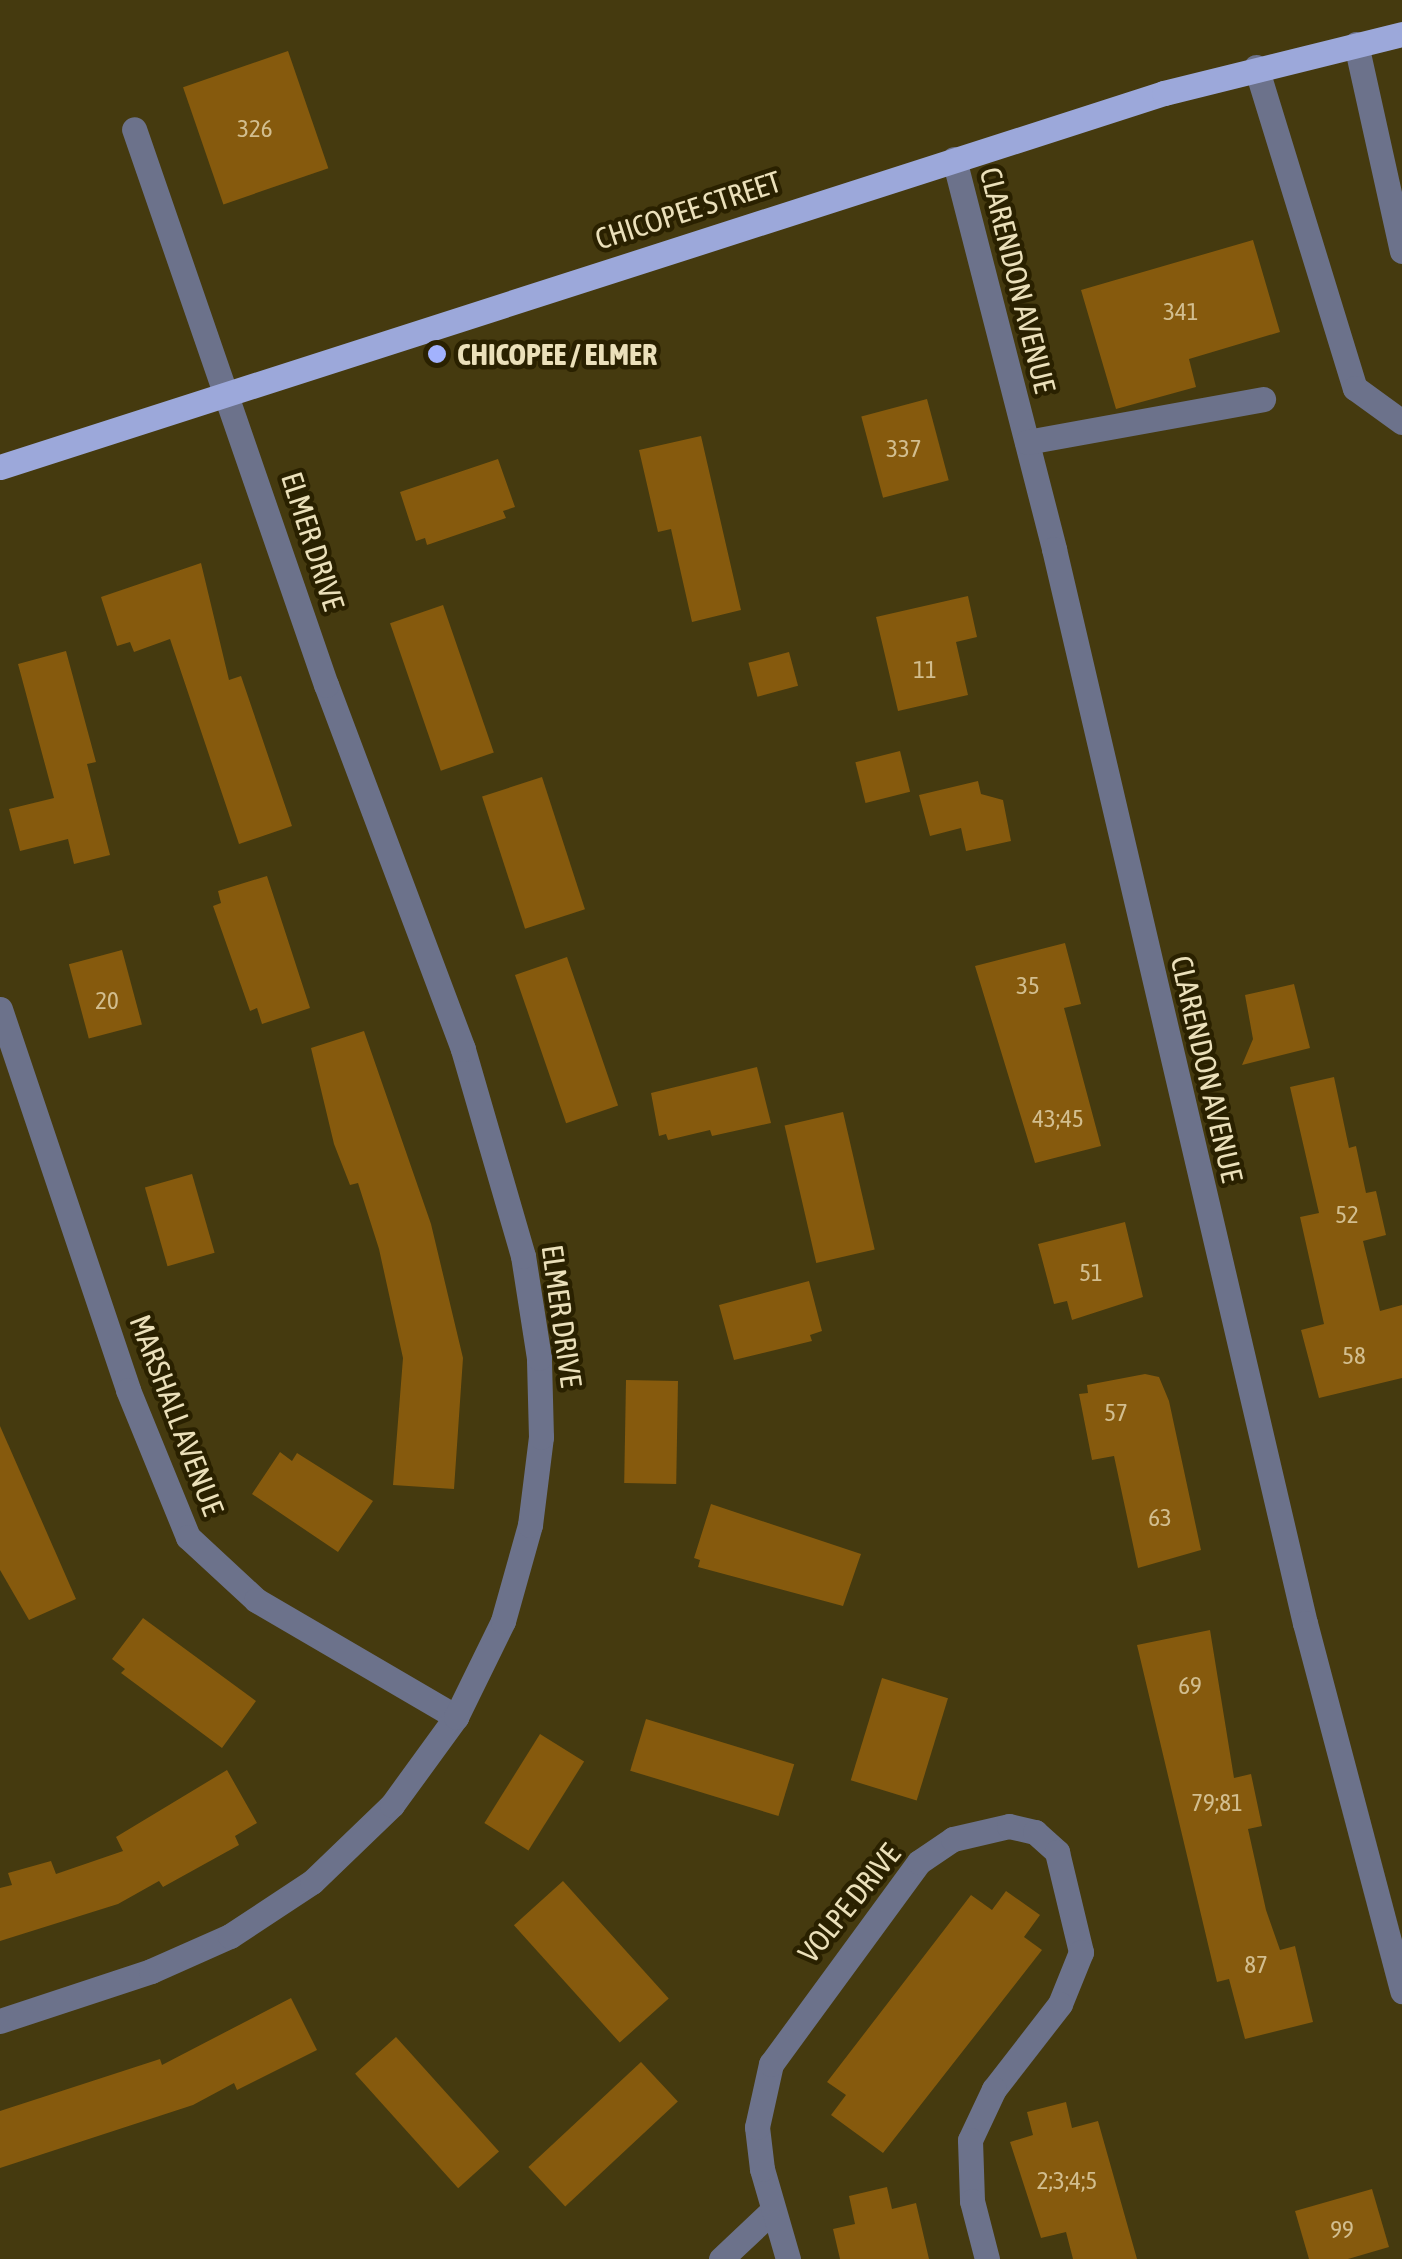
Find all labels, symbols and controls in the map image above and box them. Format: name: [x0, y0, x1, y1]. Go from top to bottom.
house number: 326: [237, 113, 273, 143]
street label: CHICOPEE STREET: [591, 163, 785, 257]
street label: CLARENDON AVENUE: [973, 163, 1063, 397]
house number: 341: [1163, 296, 1199, 326]
place label: CHICOPEE / ELMER: [457, 336, 657, 372]
marker: CHICOPEE / ELMER: [426, 343, 448, 365]
house number: 337: [886, 433, 922, 463]
street label: ELMER DRIVE: [274, 467, 352, 615]
house number: 11: [913, 654, 937, 684]
street label: CLARENDON AVENUE: [1163, 952, 1251, 1186]
house number: 35: [1016, 970, 1040, 1000]
house number: 20: [95, 985, 119, 1015]
house number: 43;45: [1032, 1103, 1084, 1133]
house number: 52: [1335, 1199, 1359, 1229]
street label: ELMER DRIVE: [534, 1243, 590, 1389]
house number: 51: [1079, 1257, 1103, 1287]
street label: MARSHALL AVENUE: [122, 1310, 232, 1520]
house number: 58: [1342, 1340, 1366, 1370]
house number: 57: [1104, 1397, 1128, 1427]
house number: 63: [1148, 1502, 1172, 1532]
house number: 69: [1178, 1670, 1202, 1700]
house number: 79;81: [1191, 1787, 1243, 1817]
street label: VOLPE DRIVE: [790, 1836, 908, 1970]
house number: 87: [1244, 1949, 1268, 1979]
house number: 2;3;4;5: [1037, 2165, 1097, 2195]
house number: 99: [1330, 2214, 1354, 2244]

